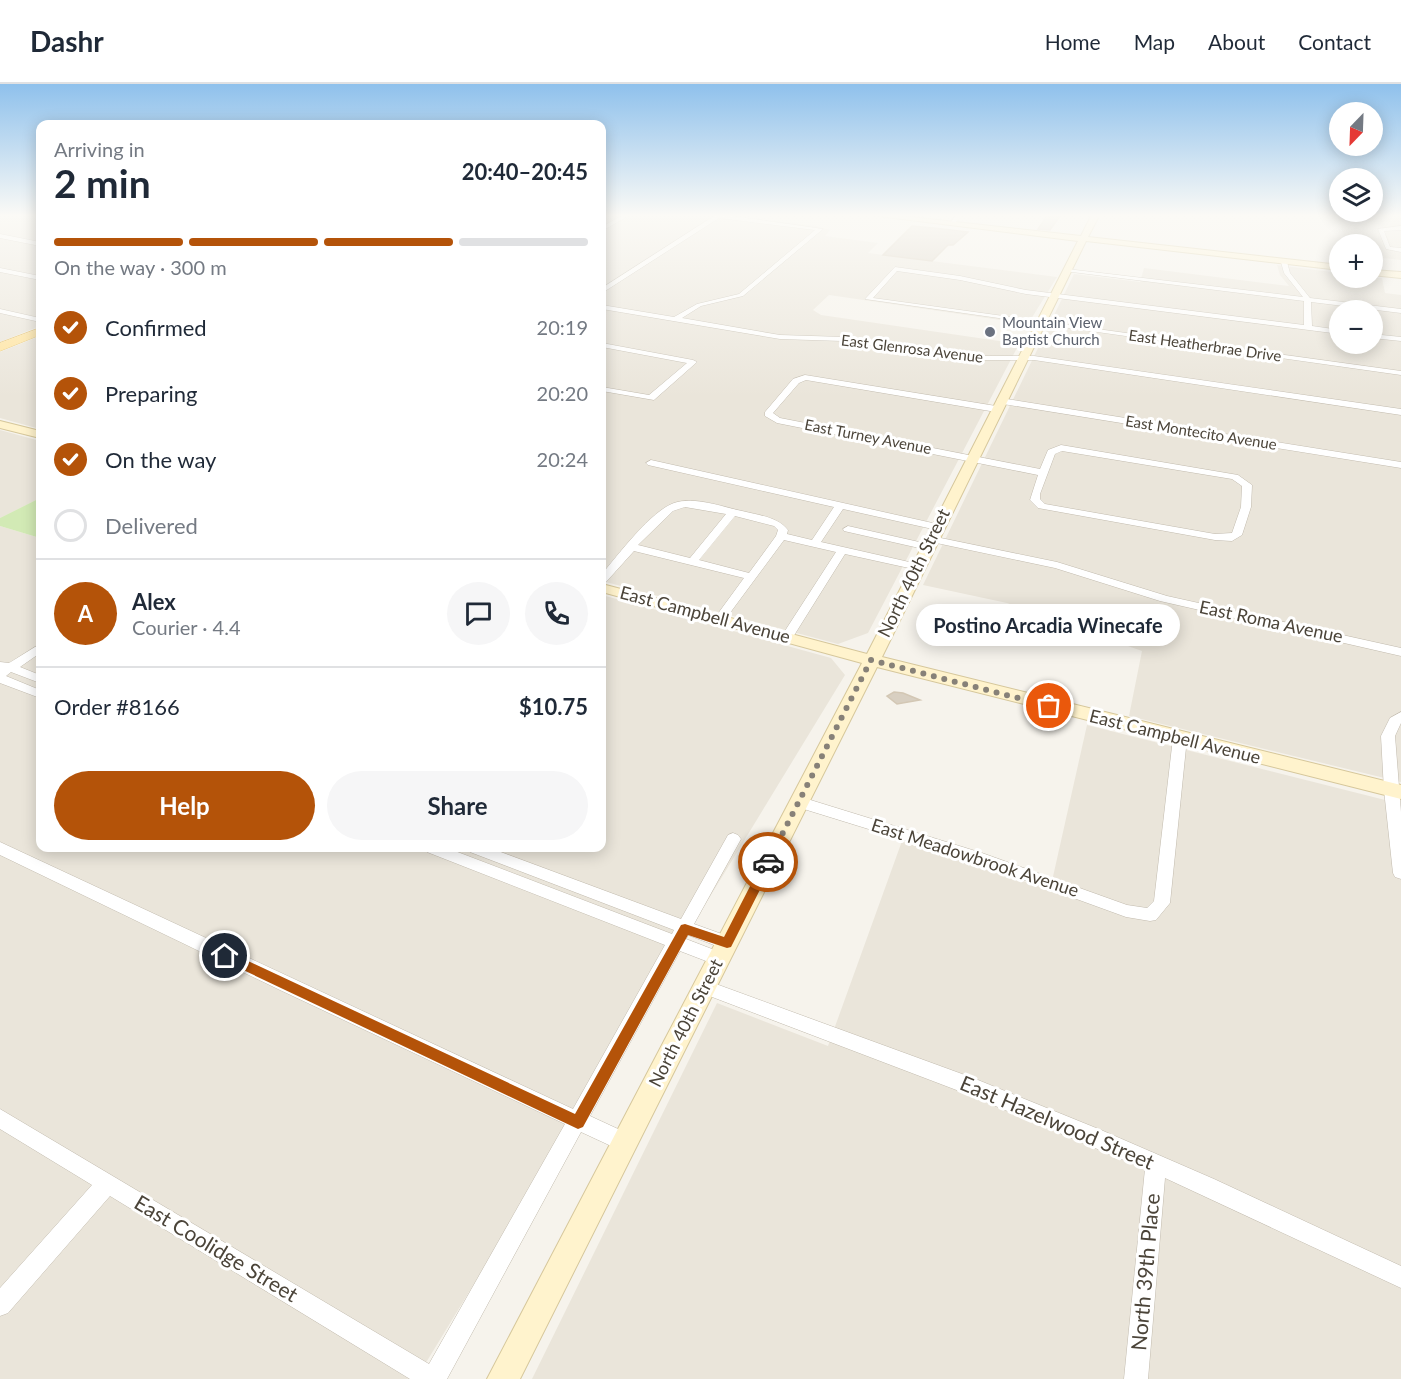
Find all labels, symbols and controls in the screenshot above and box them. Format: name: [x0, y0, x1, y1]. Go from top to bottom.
text: Dashr: [30, 24, 104, 58]
text: Home: [1045, 29, 1101, 54]
text: Map: [1134, 29, 1175, 54]
text: About: [1208, 29, 1265, 54]
text: Contact: [1298, 29, 1371, 54]
north arrow: [1329, 102, 1383, 156]
map controls: [1329, 102, 1383, 354]
text: Arriving in: [54, 137, 145, 161]
text: 20:40–20:45: [462, 158, 588, 185]
text: 2 min: [54, 160, 151, 206]
button: layers: [1329, 168, 1383, 222]
button: +: [1329, 234, 1383, 288]
text: On the way · 300 m: [54, 255, 227, 279]
button: −: [1329, 300, 1383, 354]
icon: check: [54, 311, 87, 344]
place label: Mountain View Baptist Church: [1002, 313, 1103, 348]
text: Confirmed: [105, 314, 207, 341]
text: 20:19: [537, 315, 588, 339]
marker: Mountain View Baptist Church: [983, 325, 997, 339]
street label: East Heatherbrae Drive: [1128, 325, 1283, 365]
street label: East Glenrosa Avenue: [840, 330, 984, 366]
icon: check: [54, 377, 87, 410]
text: Preparing: [105, 380, 197, 407]
text: 20:20: [537, 381, 588, 405]
street label: East Montecito Avenue: [1124, 411, 1278, 453]
street label: East Turney Avenue: [803, 415, 933, 457]
icon: check: [54, 443, 87, 476]
text: On the way: [105, 446, 216, 473]
text: 20:24: [537, 447, 588, 471]
street label: North 40th Street: [872, 504, 954, 641]
text: Delivered: [105, 512, 198, 539]
street label: East Campbell Avenue: [618, 581, 793, 647]
button: chat: [447, 582, 510, 645]
button: phone: [525, 582, 588, 645]
text: Alex: [132, 588, 176, 615]
street label: East Roma Avenue: [1197, 595, 1345, 647]
text: A: [78, 600, 93, 627]
callout: Postino Arcadia Winecafe: [917, 604, 1181, 646]
text: Postino Arcadia Winecafe: [933, 613, 1163, 637]
text: Courier · 4.4: [132, 615, 241, 639]
pin: [1023, 680, 1074, 731]
icon: bag: [1032, 689, 1065, 722]
text: Order #8166: [54, 693, 180, 720]
text: $10.75: [519, 693, 588, 720]
street label: East Campbell Avenue: [1087, 704, 1263, 768]
button: Help: [54, 771, 315, 840]
button: Share: [327, 771, 588, 840]
street label: East Meadowbrook Avenue: [869, 813, 1082, 901]
courier: [738, 832, 798, 892]
icon: car: [752, 846, 785, 879]
pin: [199, 930, 250, 981]
icon: home: [208, 939, 241, 972]
street label: North 40th Street: [643, 954, 727, 1090]
street label: East Hazelwood Street: [957, 1069, 1159, 1174]
street label: East Coolidge Street: [130, 1189, 303, 1307]
street label: North 39th Place: [1125, 1192, 1164, 1352]

